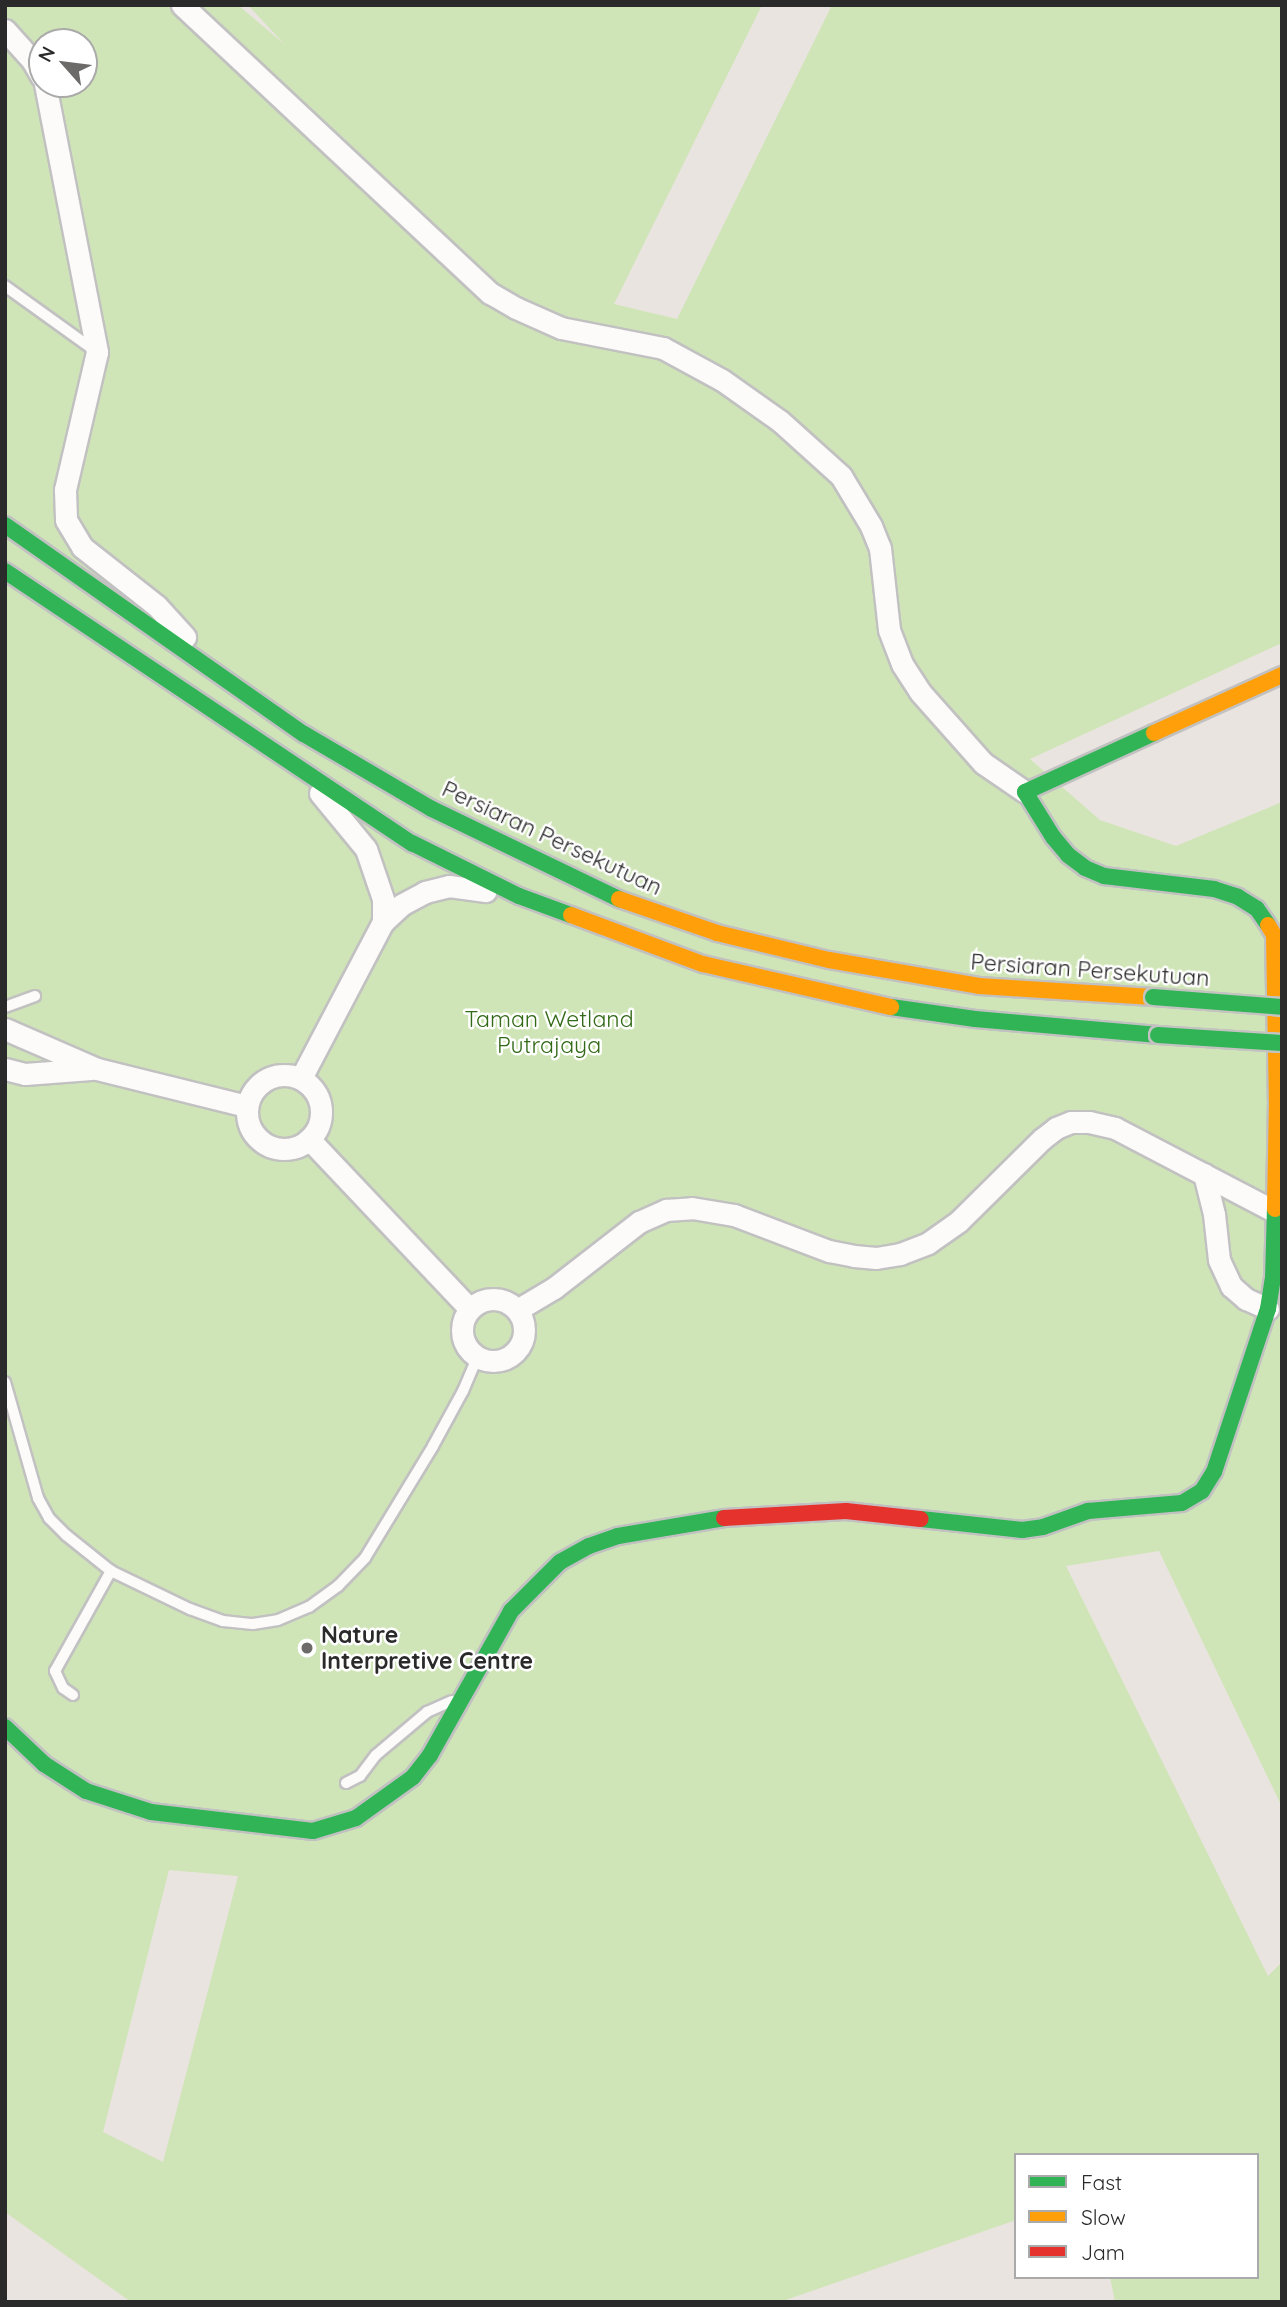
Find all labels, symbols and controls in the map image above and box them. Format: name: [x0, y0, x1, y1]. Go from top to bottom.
north arrow: [28, 28, 98, 98]
text: N: [32, 42, 60, 66]
street label: Persiaran Persekutuan: [438, 775, 666, 901]
street label: Persiaran Persekutuan: [970, 948, 1210, 992]
park label: Taman Wetland Putrajaya: [464, 1005, 634, 1059]
place label: Nature Interpretive Centre: [321, 1621, 533, 1675]
marker: Nature Interpretive Centre: [299, 1640, 315, 1656]
legend: [1014, 2153, 1259, 2279]
text: Fast: [1081, 2169, 1122, 2195]
text: Slow: [1081, 2204, 1126, 2230]
text: Jam: [1081, 2239, 1125, 2265]

